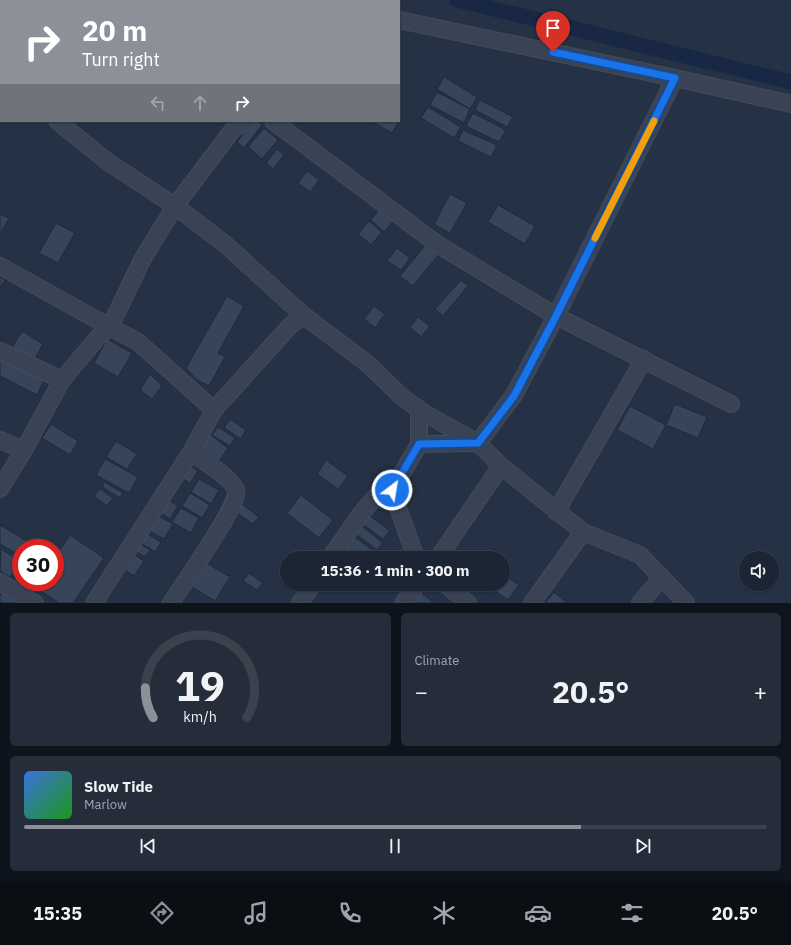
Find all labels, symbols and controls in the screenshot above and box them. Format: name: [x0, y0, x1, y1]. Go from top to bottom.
pin: [536, 11, 570, 52]
text: 20 m: [82, 12, 147, 49]
icon: right: [16, 16, 68, 68]
icon: arrive: [542, 17, 564, 39]
text: Turn right: [82, 48, 160, 71]
icon: left: [147, 92, 169, 114]
icon: ahead: [189, 92, 211, 114]
icon: right: [231, 92, 253, 114]
position arrow: [371, 469, 413, 511]
speed limit sign: 30: [12, 539, 64, 591]
map controls: [739, 551, 779, 591]
button: sound: [739, 551, 779, 591]
text: 15:36 · 1 min · 300 m: [321, 561, 469, 580]
text: Climate: [415, 652, 459, 669]
text: 19: [175, 657, 225, 711]
text: 20.5°: [552, 672, 629, 711]
text: −: [415, 677, 428, 706]
text: +: [754, 677, 767, 706]
text: km/h: [183, 706, 217, 725]
text: Slow Tide: [84, 777, 153, 796]
text: Marlow: [84, 796, 127, 813]
icon: previous: [137, 835, 159, 857]
icon: pause: [384, 835, 406, 857]
icon: next: [632, 835, 654, 857]
icon: directions: [148, 899, 176, 927]
icon: music: [242, 899, 270, 927]
icon: phone: [336, 899, 364, 927]
icon: climate: [430, 899, 458, 927]
icon: car: [524, 899, 552, 927]
icon: filters: [618, 899, 646, 927]
text: 15:35: [33, 902, 82, 925]
text: 20.5°: [712, 902, 758, 925]

